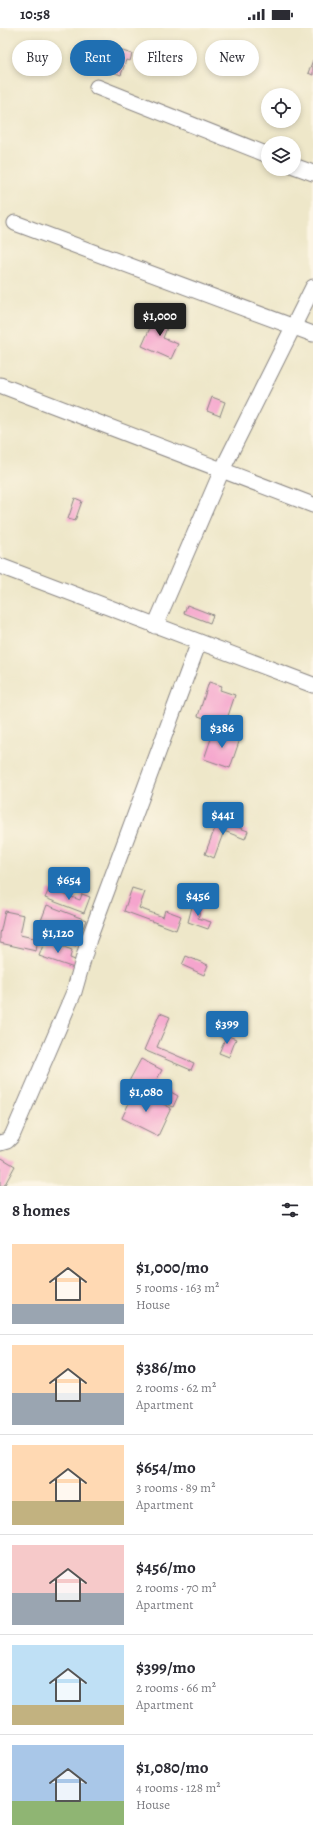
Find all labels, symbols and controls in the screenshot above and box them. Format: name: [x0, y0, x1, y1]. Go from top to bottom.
text: 10:58: [20, 4, 50, 24]
chip: Buy: [12, 40, 62, 76]
chip: Rent: [70, 40, 125, 76]
chip: Filters: [133, 40, 197, 76]
chip: New: [205, 40, 259, 76]
map controls: [261, 88, 301, 176]
button: locate: [261, 88, 301, 128]
button: layers: [261, 136, 301, 176]
pin: $1,000: [127, 303, 193, 337]
text: $1,000: [143, 307, 177, 324]
pin: $386: [198, 715, 246, 749]
text: $386: [210, 719, 234, 736]
pin: $441: [199, 802, 247, 836]
text: $441: [212, 806, 234, 823]
pin: $654: [45, 867, 93, 901]
text: $654: [57, 871, 81, 888]
pin: $456: [174, 883, 222, 917]
text: $456: [186, 887, 210, 904]
pin: $1,120: [25, 920, 91, 954]
text: $1,120: [42, 924, 74, 941]
pin: $399: [203, 1011, 251, 1045]
text: $399: [215, 1015, 239, 1032]
pin: $1,080: [113, 1079, 179, 1113]
text: $1,080: [129, 1083, 163, 1100]
text: 8 homes: [12, 1199, 70, 1222]
icon: filters: [279, 1199, 301, 1221]
text: $1,000/mo: [136, 1256, 209, 1279]
icon: home: [44, 1260, 92, 1308]
text: 5 rooms · 163 m²: [136, 1279, 219, 1296]
text: House: [136, 1296, 170, 1313]
text: $386/mo: [136, 1356, 196, 1379]
icon: home: [44, 1361, 92, 1409]
text: 2 rooms · 62 m²: [136, 1379, 216, 1396]
text: Apartment: [136, 1396, 194, 1413]
text: $654/mo: [136, 1456, 196, 1479]
icon: home: [44, 1461, 92, 1509]
text: 3 rooms · 89 m²: [136, 1479, 215, 1496]
text: Apartment: [136, 1496, 194, 1513]
text: $456/mo: [136, 1556, 196, 1579]
icon: home: [44, 1561, 92, 1609]
text: 2 rooms · 70 m²: [136, 1579, 216, 1596]
text: Apartment: [136, 1596, 194, 1613]
text: $399/mo: [136, 1656, 196, 1679]
icon: home: [44, 1661, 92, 1709]
text: 2 rooms · 66 m²: [136, 1679, 216, 1696]
text: Apartment: [136, 1696, 194, 1713]
text: $1,080/mo: [136, 1756, 208, 1779]
icon: home: [44, 1761, 92, 1809]
text: 4 rooms · 128 m²: [136, 1779, 221, 1796]
text: House: [136, 1796, 170, 1813]

